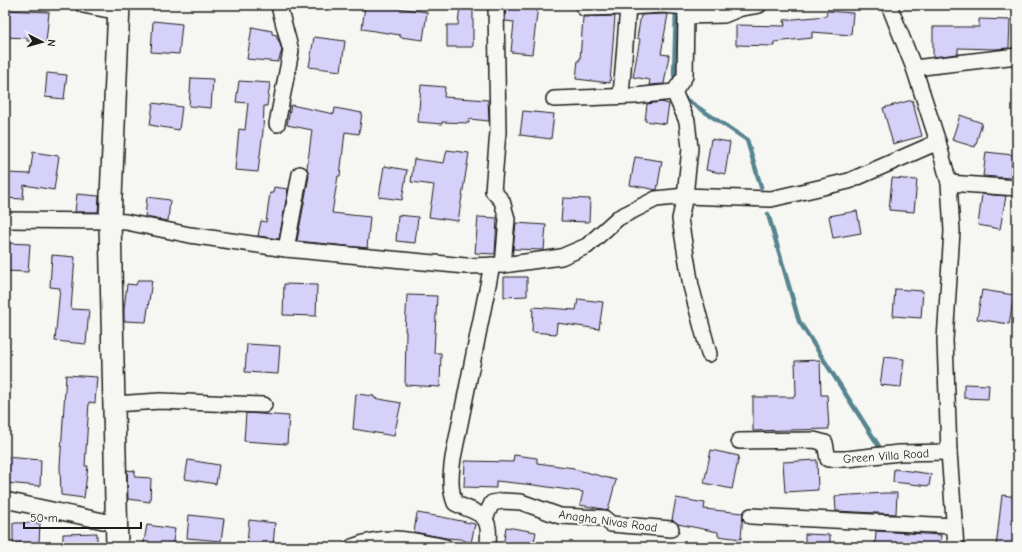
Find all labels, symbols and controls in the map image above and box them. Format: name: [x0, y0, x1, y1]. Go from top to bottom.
north arrow: [22, 22, 62, 62]
text: N: [45, 39, 58, 47]
street label: Green Villa Road: [842, 446, 930, 466]
scale bar: [24, 504, 141, 530]
street label: Anagha Nivas Road: [558, 507, 658, 535]
text: 50 m: [30, 511, 58, 525]

